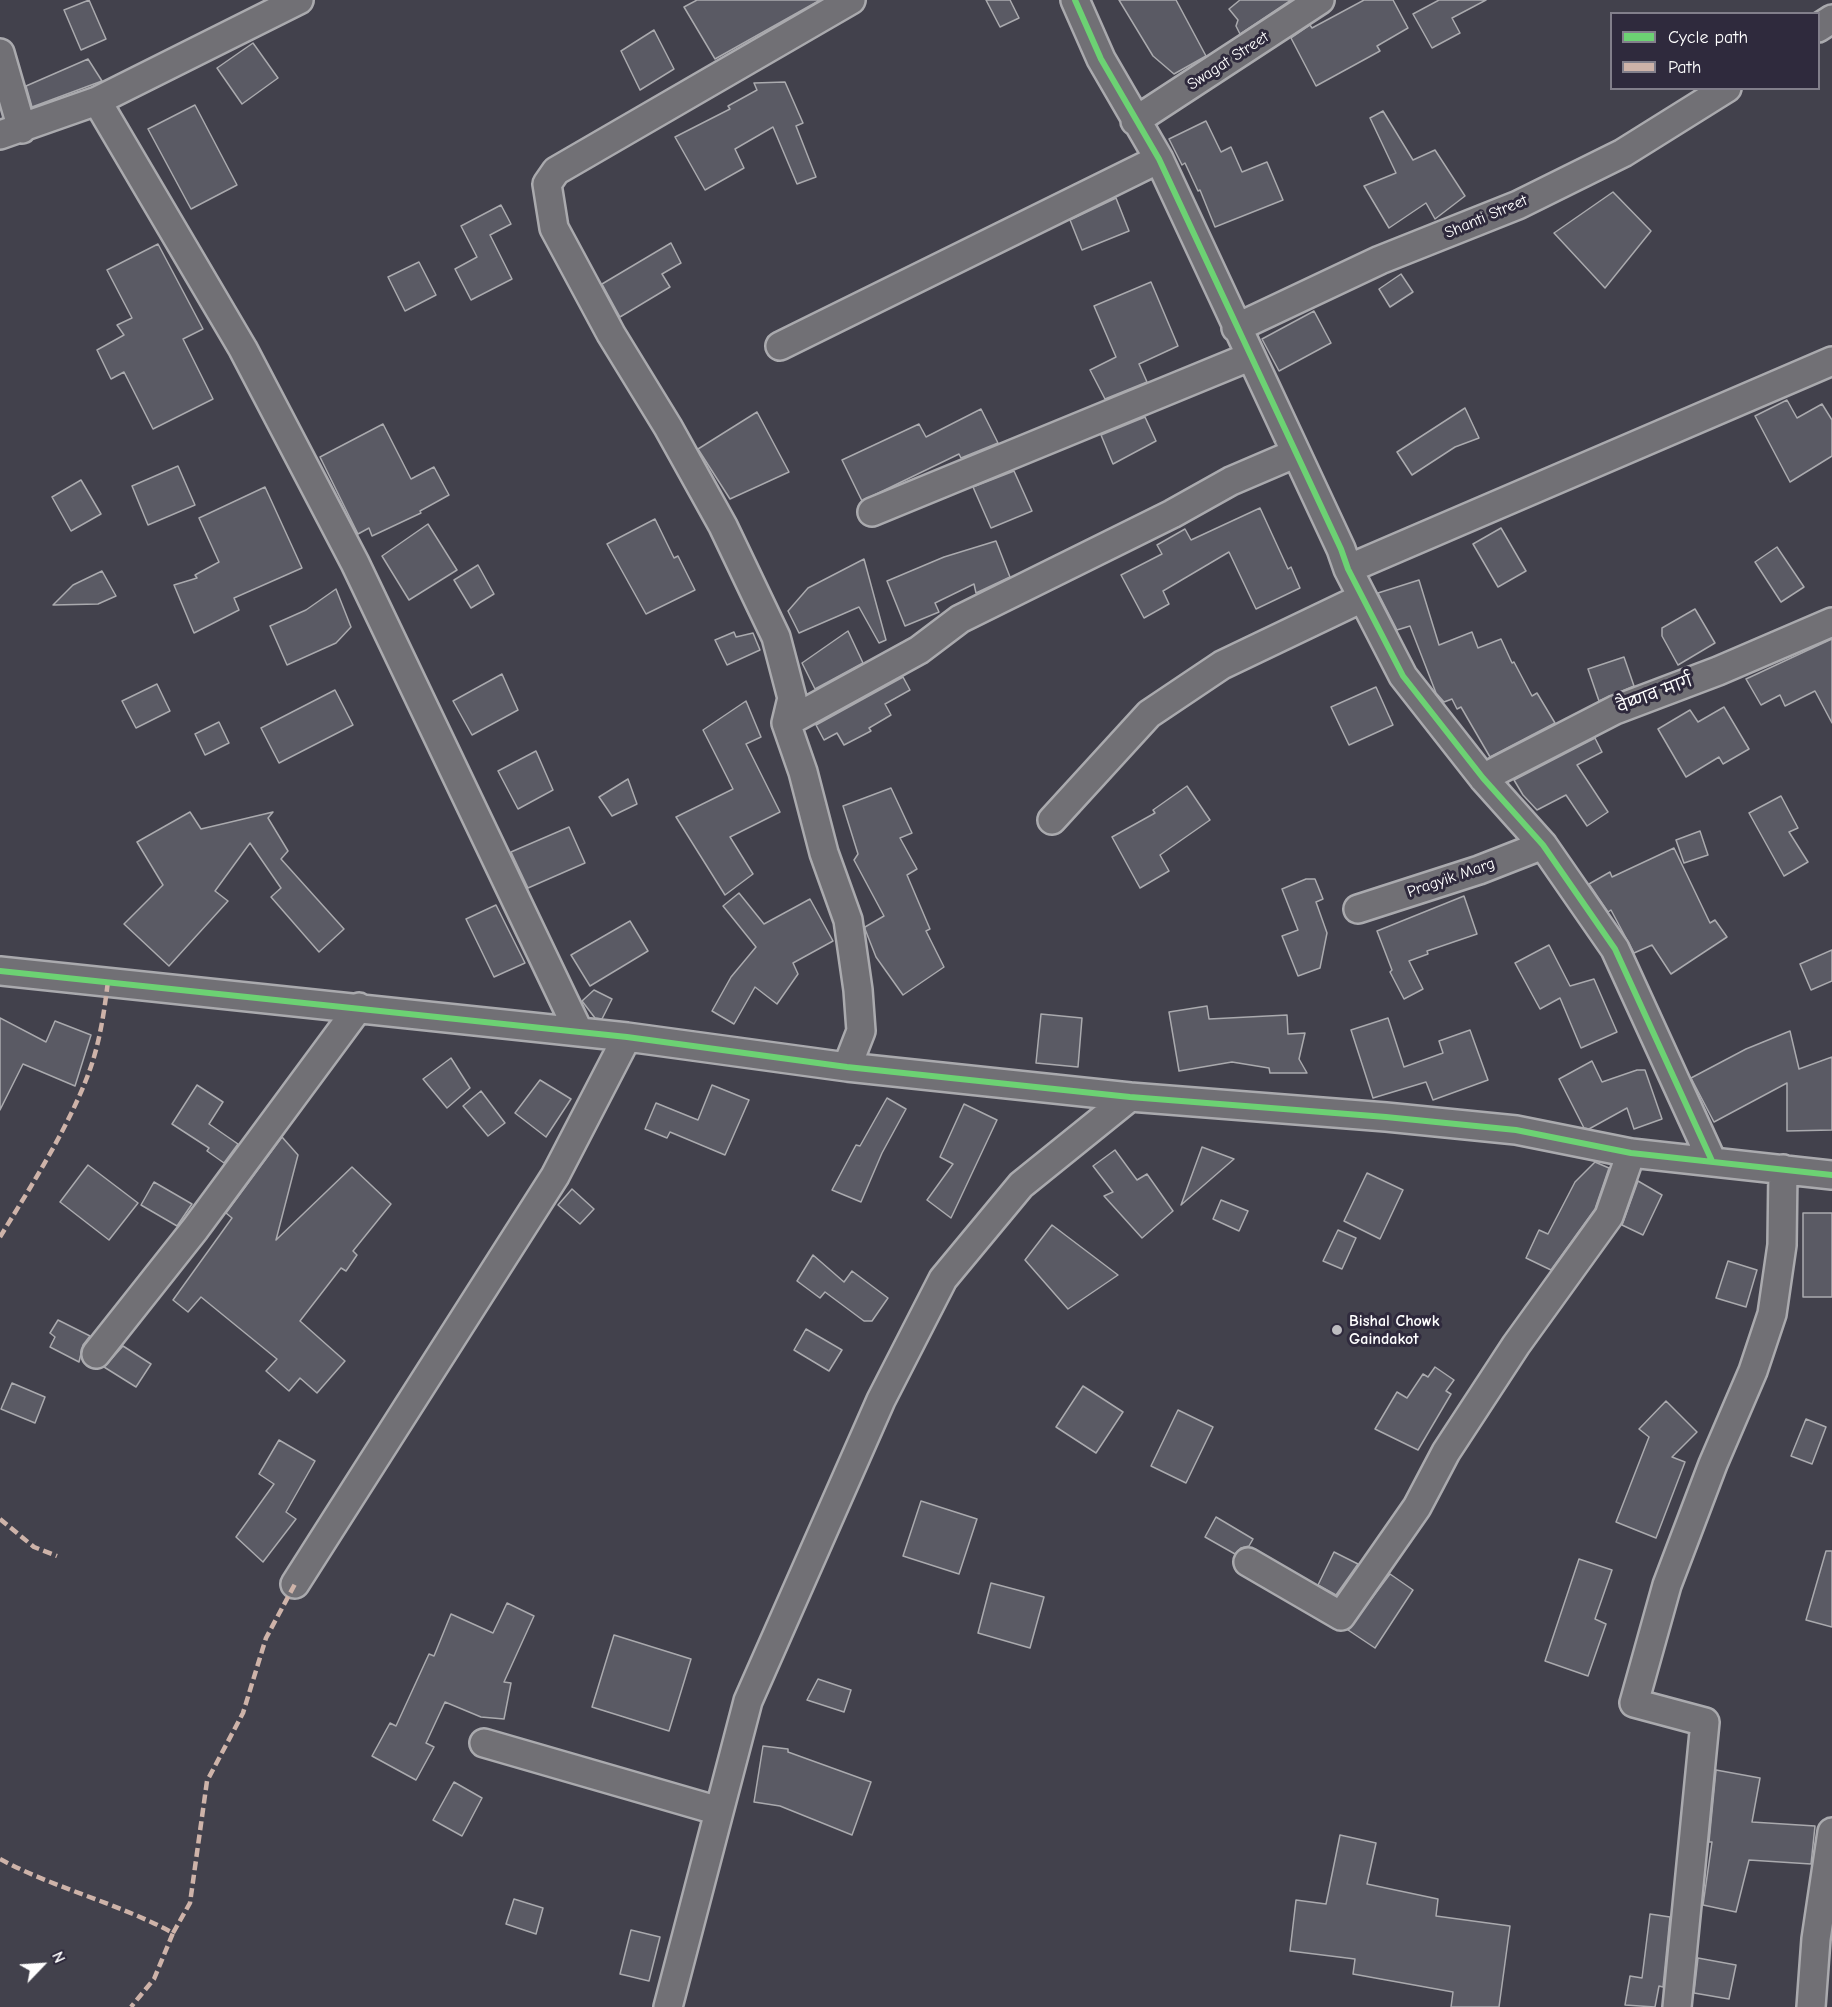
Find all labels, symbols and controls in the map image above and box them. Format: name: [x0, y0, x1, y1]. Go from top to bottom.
legend: [1610, 12, 1820, 90]
text: Cycle path: [1668, 27, 1748, 48]
street label: Swagat Street: [1184, 28, 1272, 94]
text: Path: [1668, 57, 1701, 78]
street label: Shanti Street: [1442, 191, 1530, 243]
street label: वैष्णव मार्ग: [1614, 672, 1696, 718]
street label: Pragyik Marg: [1405, 854, 1497, 902]
place label: Bishal Chowk Gaindakot: [1349, 1311, 1440, 1349]
marker: Bishal Chowk Gaindakot: [1330, 1323, 1344, 1337]
north arrow: [12, 1935, 72, 1995]
text: N: [48, 1949, 69, 1966]

